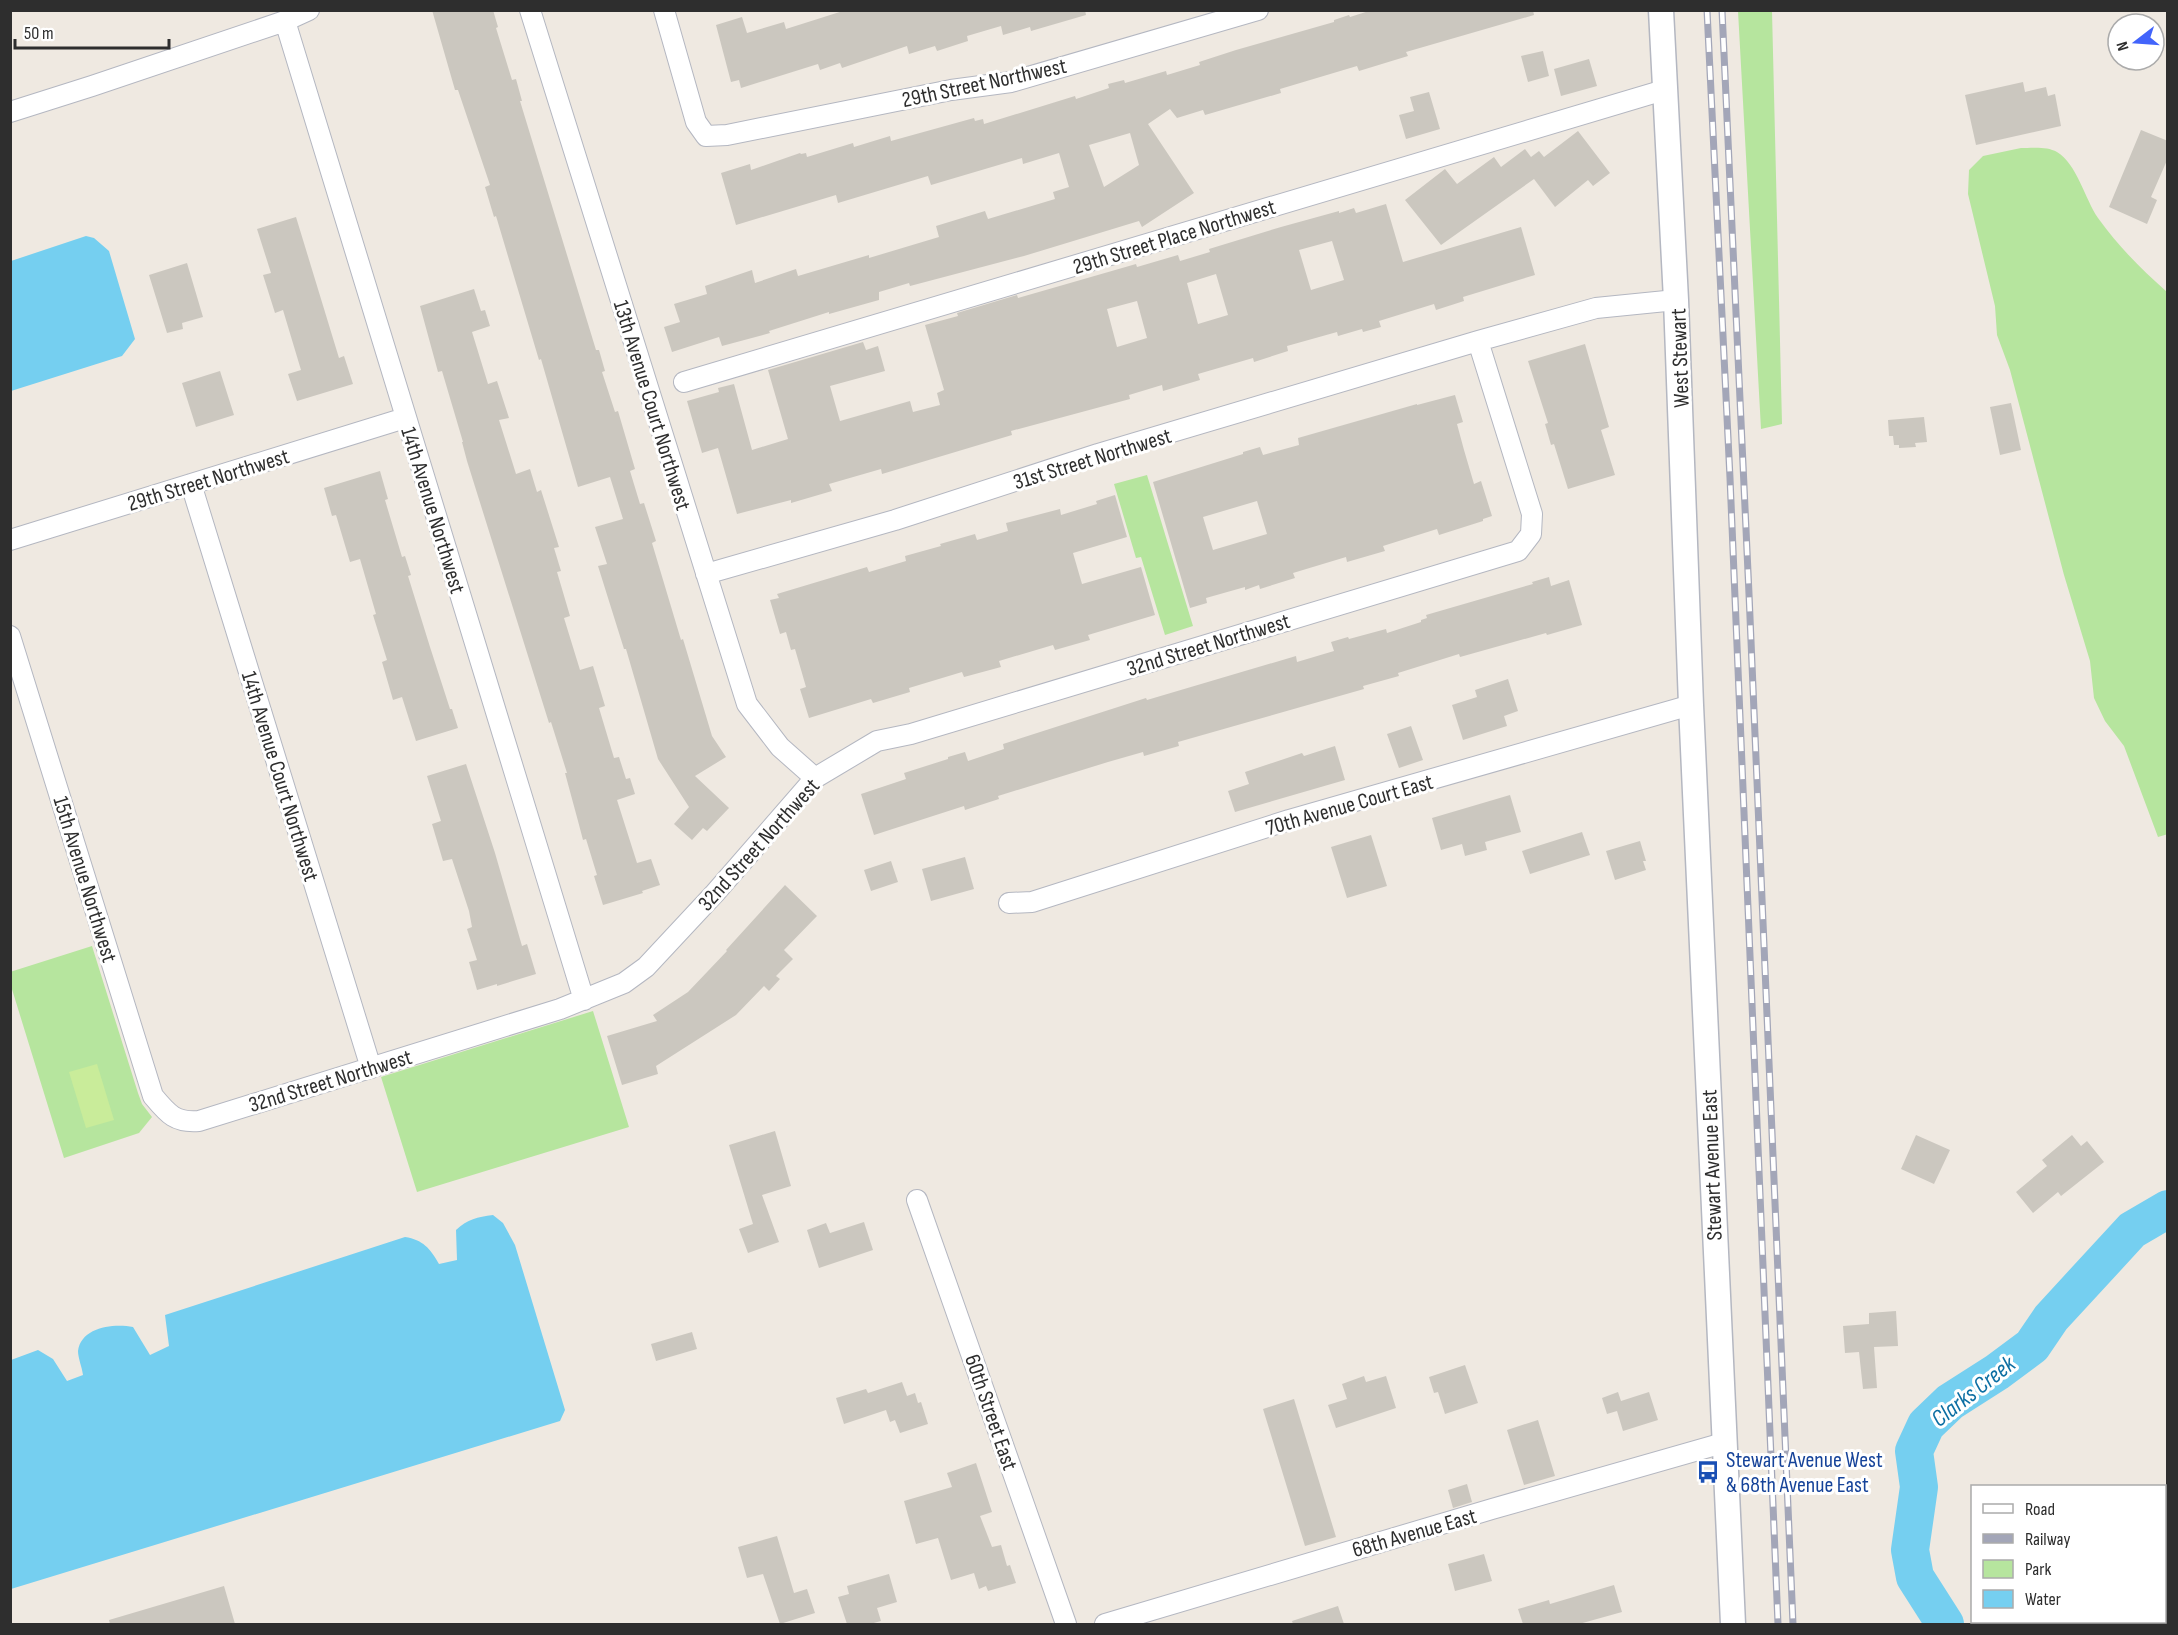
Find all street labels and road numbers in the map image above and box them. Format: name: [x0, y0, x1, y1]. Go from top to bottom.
street label: 29th Street Northwest: [900, 53, 1069, 114]
street label: 29th Street Place Northwest: [1070, 194, 1279, 281]
street label: 13th Avenue Court Northwest: [607, 297, 696, 514]
street label: West Stewart: [1665, 308, 1696, 408]
street label: 31st Street Northwest: [1010, 423, 1175, 496]
street label: 14th Avenue Northwest: [394, 424, 471, 597]
street label: 29th Street Northwest: [125, 443, 293, 518]
street label: 32nd Street Northwest: [1124, 608, 1293, 683]
street label: 14th Avenue Court Northwest: [235, 668, 324, 885]
street label: 70th Avenue Court East: [1263, 769, 1436, 842]
street label: 32nd Street Northwest: [693, 773, 826, 917]
street label: 15th Avenue Northwest: [46, 793, 123, 966]
street label: 32nd Street Northwest: [246, 1044, 415, 1119]
street label: Stewart Avenue East: [1696, 1089, 1729, 1241]
street label: 60th Street East: [958, 1351, 1023, 1474]
street label: 68th Avenue East: [1349, 1503, 1480, 1564]

